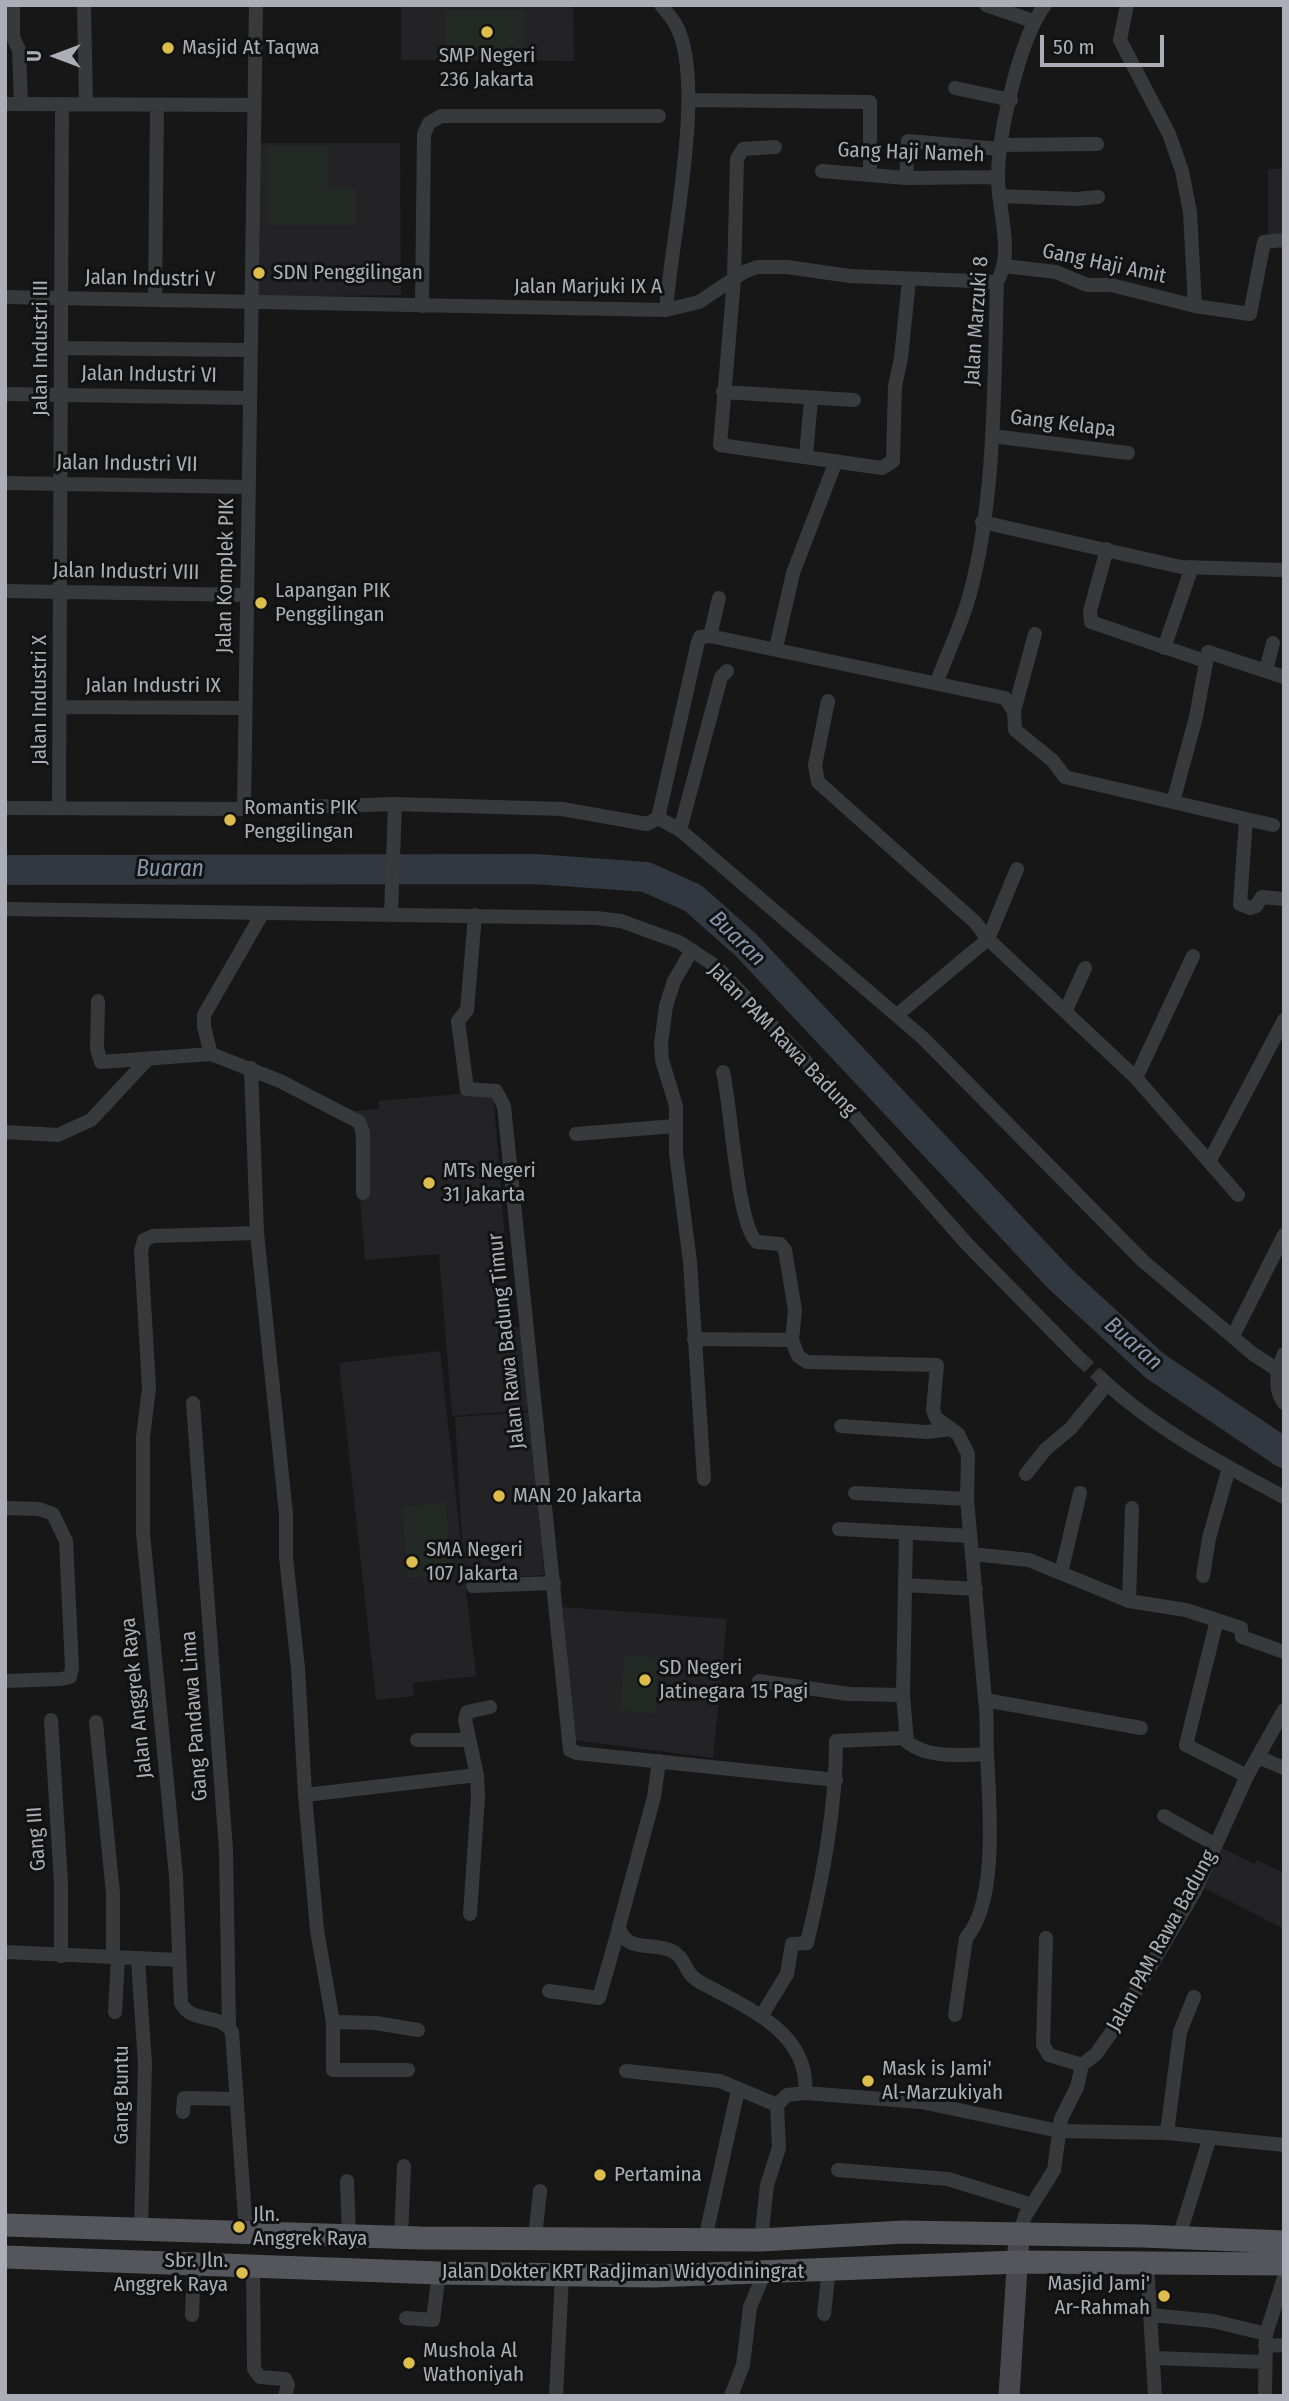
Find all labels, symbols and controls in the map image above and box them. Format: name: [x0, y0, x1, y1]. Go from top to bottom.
north arrow: [21, 21, 91, 91]
scale bar: [1044, 21, 1168, 65]
marker: SMP Negeri 236 Jakarta: [479, 24, 495, 40]
text: 50 m: [1053, 34, 1095, 60]
place label: Masjid At Taqwa: [182, 35, 320, 61]
marker: Masjid At Taqwa: [160, 40, 176, 56]
place label: SMP Negeri 236 Jakarta: [439, 43, 535, 93]
text: U: [23, 50, 46, 62]
street label: Gang Haji Nameh: [837, 138, 985, 168]
street label: Gang Haji Amit: [1040, 239, 1168, 289]
street label: Jalan Marzuki 8: [960, 256, 994, 386]
place label: SDN Penggilingan: [273, 260, 423, 286]
street label: Jalan Industri V: [85, 265, 215, 293]
marker: SDN Penggilingan: [251, 265, 267, 281]
street label: Jalan Marjuki IX A: [514, 274, 662, 300]
street label: Jalan Industri III: [28, 280, 54, 416]
street label: Jalan Industri VI: [81, 361, 217, 389]
street label: Gang Kelapa: [1009, 405, 1117, 443]
street label: Jalan Industri VII: [56, 450, 198, 478]
street label: Jalan Komplek PIK: [212, 498, 240, 654]
street label: Jalan Industri VIII: [52, 558, 200, 586]
place label: Lapangan PIK Penggilingan: [275, 578, 390, 628]
marker: Lapangan PIK Penggilingan: [253, 595, 269, 611]
street label: Jalan Industri X: [27, 635, 53, 765]
street label: Jalan Industri IX: [85, 673, 221, 699]
place label: Romantis PIK Penggilingan: [244, 795, 357, 845]
marker: Romantis PIK Penggilingan: [222, 812, 238, 828]
water label: Buaran: [136, 856, 204, 884]
water label: Buaran: [703, 906, 771, 972]
street label: Jalan PAM Rawa Badung: [702, 958, 862, 1122]
place label: MTs Negeri 31 Jakarta: [443, 1158, 536, 1208]
marker: MTs Negeri 31 Jakarta: [421, 1175, 437, 1191]
street label: Jalan Rawa Badung Timur: [483, 1232, 531, 1450]
water label: Buaran: [1098, 1311, 1168, 1377]
place label: MAN 20 Jakarta: [513, 1483, 642, 1509]
marker: MAN 20 Jakarta: [491, 1488, 507, 1504]
place label: SMA Negeri 107 Jakarta: [426, 1537, 523, 1587]
marker: SMA Negeri 107 Jakarta: [404, 1554, 420, 1570]
street label: Jalan Anggrek Raya: [116, 1616, 158, 1780]
street label: Gang Pandawa Lima: [176, 1630, 214, 1802]
place label: SD Negeri Jatinegara 15 Pagi: [659, 1655, 808, 1705]
marker: SD Negeri Jatinegara 15 Pagi: [637, 1672, 653, 1688]
street label: Gang III: [22, 1806, 52, 1872]
street label: Jalan PAM Rawa Badung: [1102, 1846, 1222, 2036]
street label: Gang Buntu: [109, 2045, 135, 2145]
place label: Mask is Jami' Al-Marzukiyah: [882, 2056, 1003, 2106]
marker: Mask is Jami' Al-Marzukiyah: [860, 2073, 876, 2089]
place label: Pertamina: [614, 2162, 702, 2188]
marker: Pertamina: [592, 2167, 608, 2183]
place label: Jln. Anggrek Raya: [253, 2202, 367, 2252]
marker: Jln. Anggrek Raya: [231, 2219, 247, 2235]
place label: Sbr. Jln. Anggrek Raya: [114, 2248, 228, 2298]
street label: Jalan Dokter KRT Radjiman Widyodiningrat: [442, 2259, 804, 2285]
marker: Sbr. Jln. Anggrek Raya: [234, 2265, 250, 2281]
place label: Masjid Jami' Ar-Rahmah: [1047, 2271, 1150, 2321]
marker: Masjid Jami' Ar-Rahmah: [1156, 2288, 1172, 2304]
place label: Mushola Al Wathoniyah: [423, 2338, 524, 2388]
marker: Mushola Al Wathoniyah: [401, 2355, 417, 2371]

